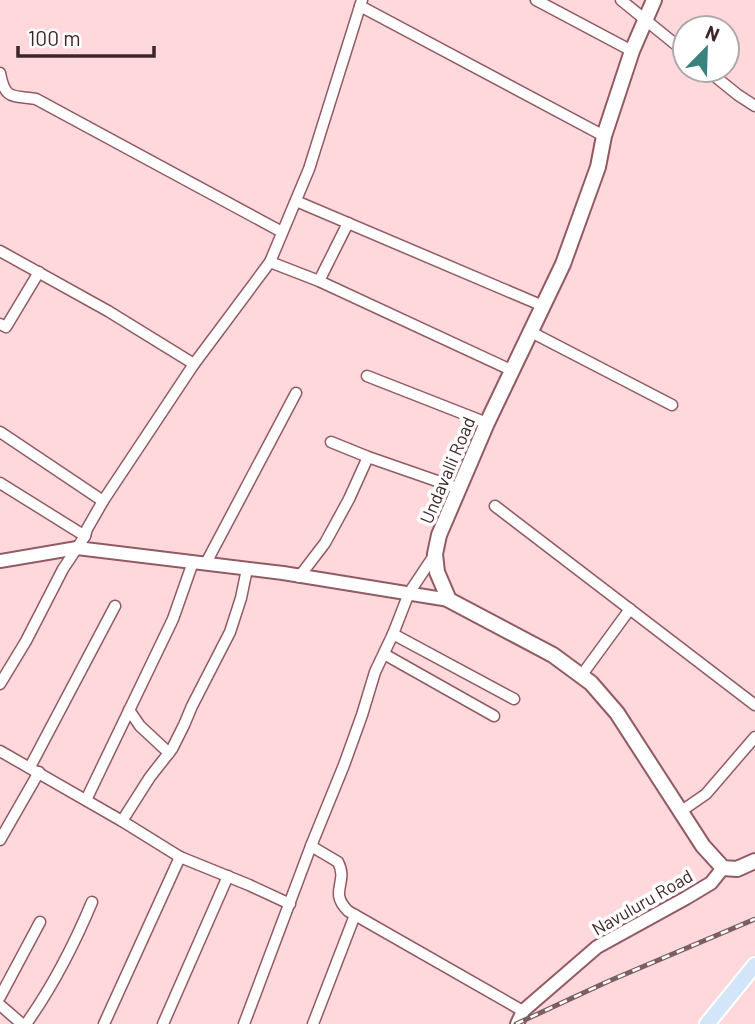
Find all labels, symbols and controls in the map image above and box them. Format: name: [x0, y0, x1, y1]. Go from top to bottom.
scale bar: [18, 14, 154, 58]
north arrow: [671, 14, 741, 84]
text: N: [703, 20, 723, 46]
text: 100 m: [28, 25, 81, 50]
street label: Undavalli Road: [415, 413, 479, 527]
street label: Navuluru Road: [588, 864, 696, 940]

